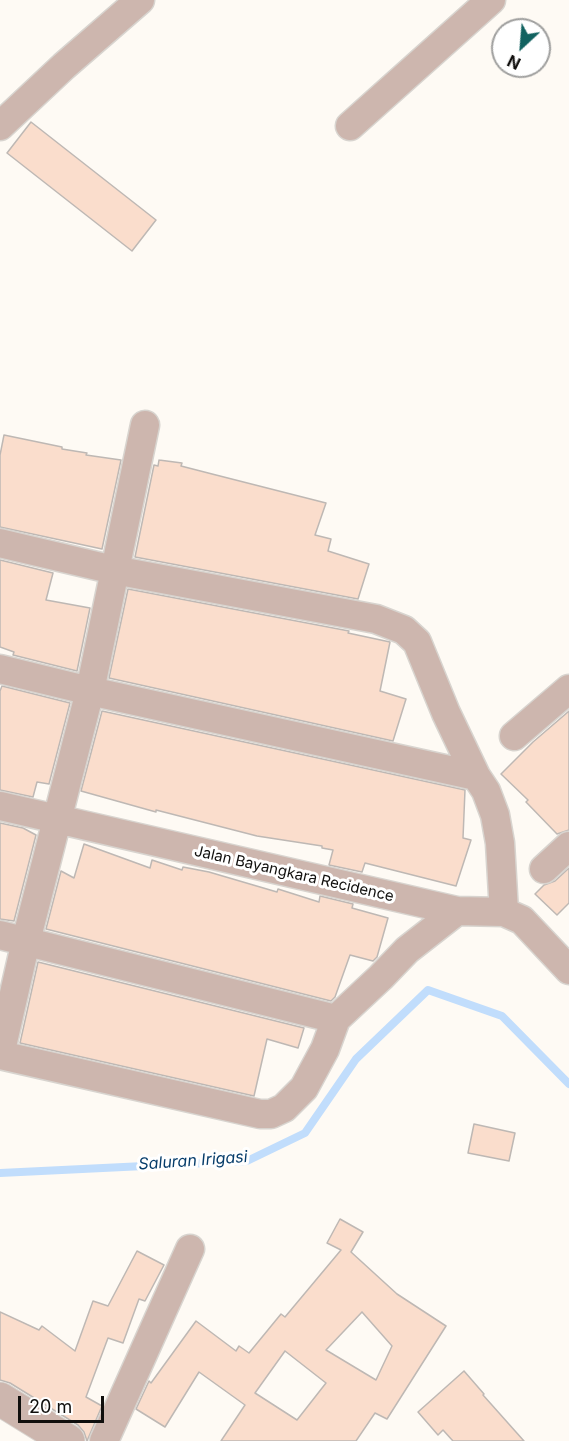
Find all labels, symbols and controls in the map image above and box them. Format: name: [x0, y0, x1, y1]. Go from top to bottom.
north arrow: [491, 18, 551, 78]
text: N: [504, 51, 524, 74]
street label: Jalan Bayangkara Recidence: [192, 842, 396, 906]
water label: Saluran Irigasi: [138, 1148, 248, 1174]
scale bar: [21, 1384, 106, 1422]
text: 20 m: [29, 1396, 72, 1417]

